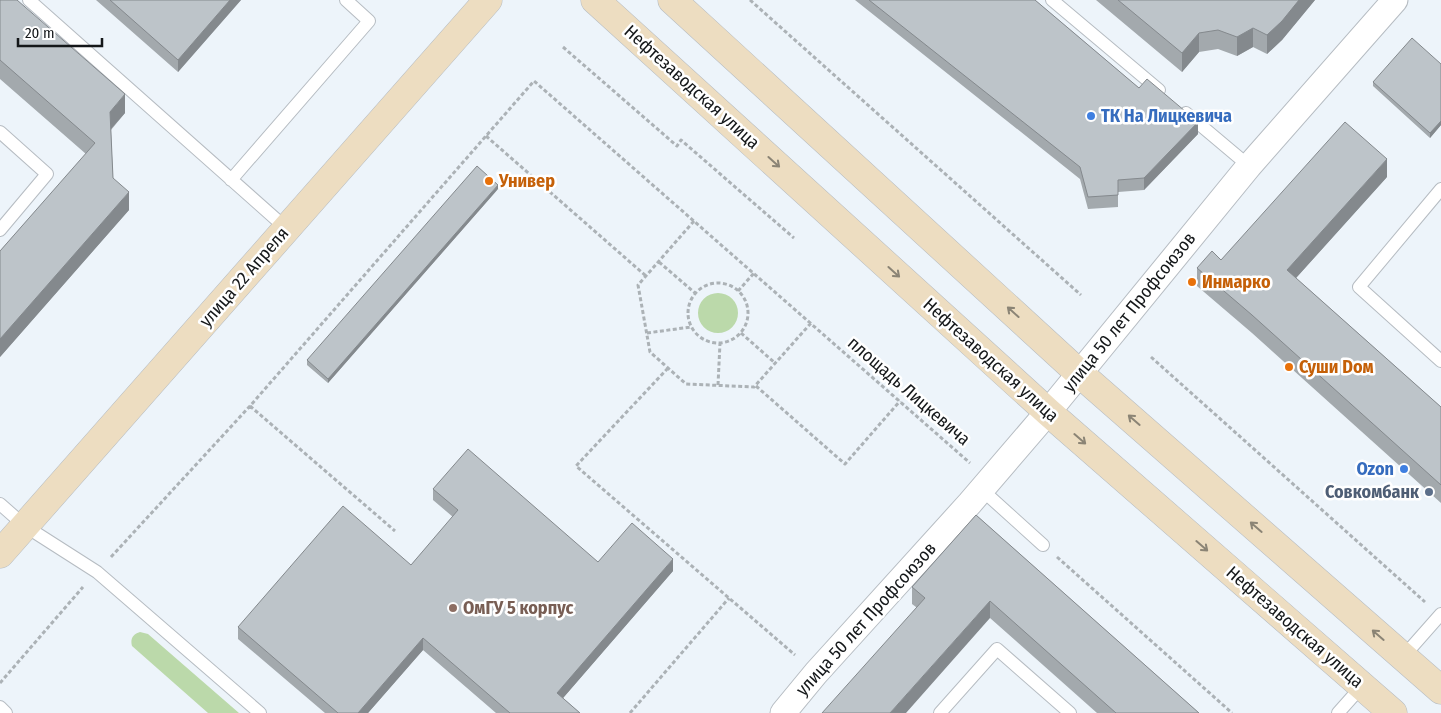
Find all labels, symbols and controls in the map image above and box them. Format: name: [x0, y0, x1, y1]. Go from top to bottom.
scale bar: [18, 15, 101, 47]
street label: Нефтезаводская улица: [620, 20, 764, 154]
text: 20 m: [25, 24, 55, 42]
place label: ТК На Лицкевича: [1101, 105, 1232, 127]
marker: ТК На Лицкевича: [1085, 110, 1097, 122]
one-way arrow: [767, 156, 780, 168]
place label: Универ: [498, 170, 555, 192]
marker: Универ: [483, 175, 495, 187]
street label: улица 22 Апреля: [195, 223, 293, 331]
street label: улица 50 лет Профсоюзов: [1058, 228, 1200, 396]
one-way arrow: [888, 266, 901, 277]
place label: Инмарко: [1202, 271, 1271, 293]
marker: Инмарко: [1186, 276, 1198, 288]
street label: Нефтезаводская улица: [919, 293, 1063, 427]
one-way arrow: [1006, 306, 1019, 318]
street label: площадь Лицкевича: [843, 332, 975, 450]
place label: Суши Dом: [1299, 356, 1374, 378]
marker: Суши Dом: [1283, 361, 1295, 373]
one-way arrow: [1127, 415, 1140, 426]
one-way arrow: [1073, 433, 1086, 445]
place label: Ozon: [1356, 458, 1394, 480]
marker: Ozon: [1398, 463, 1410, 475]
place label: Совкомбанк: [1325, 481, 1420, 503]
marker: Совкомбанк: [1423, 486, 1435, 498]
one-way arrow: [1249, 522, 1262, 533]
street label: улица 50 лет Профсоюзов: [791, 538, 941, 700]
one-way arrow: [1195, 540, 1208, 551]
street label: Нефтезаводская улица: [1222, 561, 1368, 693]
place label: ОмГУ 5 корпус: [463, 597, 574, 619]
marker: ОмГУ 5 корпус: [447, 602, 459, 614]
one-way arrow: [1372, 629, 1385, 640]

